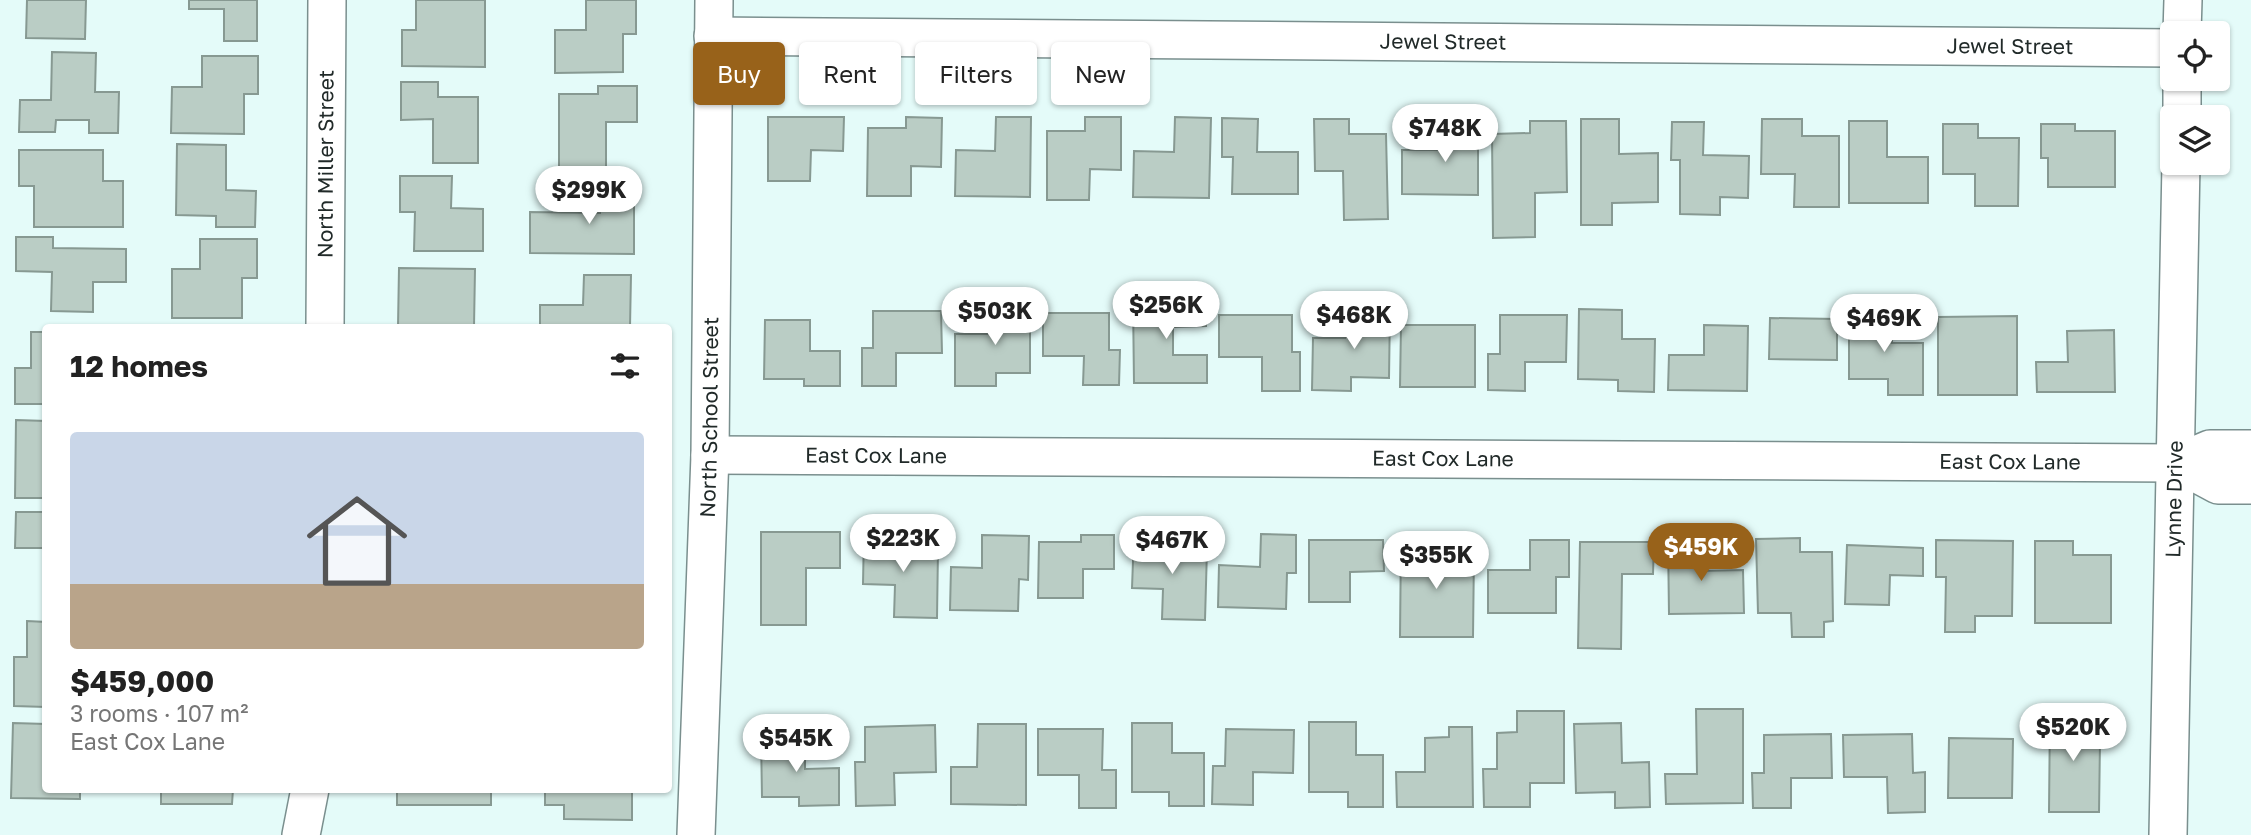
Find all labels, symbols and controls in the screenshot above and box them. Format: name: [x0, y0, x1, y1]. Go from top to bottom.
map controls: [2160, 21, 2230, 175]
button: locate: [2160, 21, 2230, 91]
street label: Jewel Street: [1379, 27, 1507, 55]
street label: Jewel Street: [1946, 32, 2073, 59]
chip: Buy: [693, 42, 785, 105]
chip: Rent: [799, 42, 901, 105]
chip: Filters: [915, 42, 1037, 105]
chip: New: [1051, 42, 1150, 105]
street label: North Miller Street: [311, 70, 339, 258]
pin: $748K: [1396, 104, 1494, 164]
button: layers: [2160, 105, 2230, 175]
text: $748K: [1408, 113, 1482, 141]
pin: $299K: [540, 166, 638, 226]
text: $299K: [551, 175, 627, 203]
pin: $256K: [1117, 282, 1215, 341]
pin: $503K: [946, 288, 1044, 347]
text: $256K: [1129, 290, 1203, 318]
pin: $468K: [1305, 292, 1403, 351]
pin: $469K: [1835, 294, 1933, 354]
text: $503K: [957, 296, 1033, 324]
text: $468K: [1316, 300, 1392, 328]
text: $469K: [1846, 303, 1922, 331]
street label: North School Street: [694, 317, 723, 518]
icon: filters: [606, 347, 644, 385]
text: 12 homes: [70, 348, 208, 384]
street label: Lynne Drive: [2159, 440, 2188, 558]
street label: East Cox Lane: [805, 442, 947, 468]
street label: East Cox Lane: [1372, 445, 1514, 471]
street label: East Cox Lane: [1939, 448, 2081, 474]
icon: home: [294, 478, 420, 604]
pin: $223K: [854, 514, 952, 574]
pin: $467K: [1123, 516, 1221, 576]
text: $223K: [866, 523, 940, 551]
pin: $459K: [1652, 524, 1750, 583]
text: $467K: [1135, 525, 1209, 553]
pin: $355K: [1387, 532, 1485, 591]
text: $459K: [1663, 532, 1739, 560]
text: $355K: [1399, 540, 1473, 568]
text: $459,000: [70, 663, 214, 699]
text: 3 rooms · 107 m²: [70, 699, 248, 727]
pin: $520K: [2024, 704, 2122, 763]
text: $520K: [2035, 712, 2111, 740]
pin: $545K: [747, 714, 845, 774]
text: $545K: [759, 723, 833, 751]
text: East Cox Lane: [70, 727, 225, 755]

